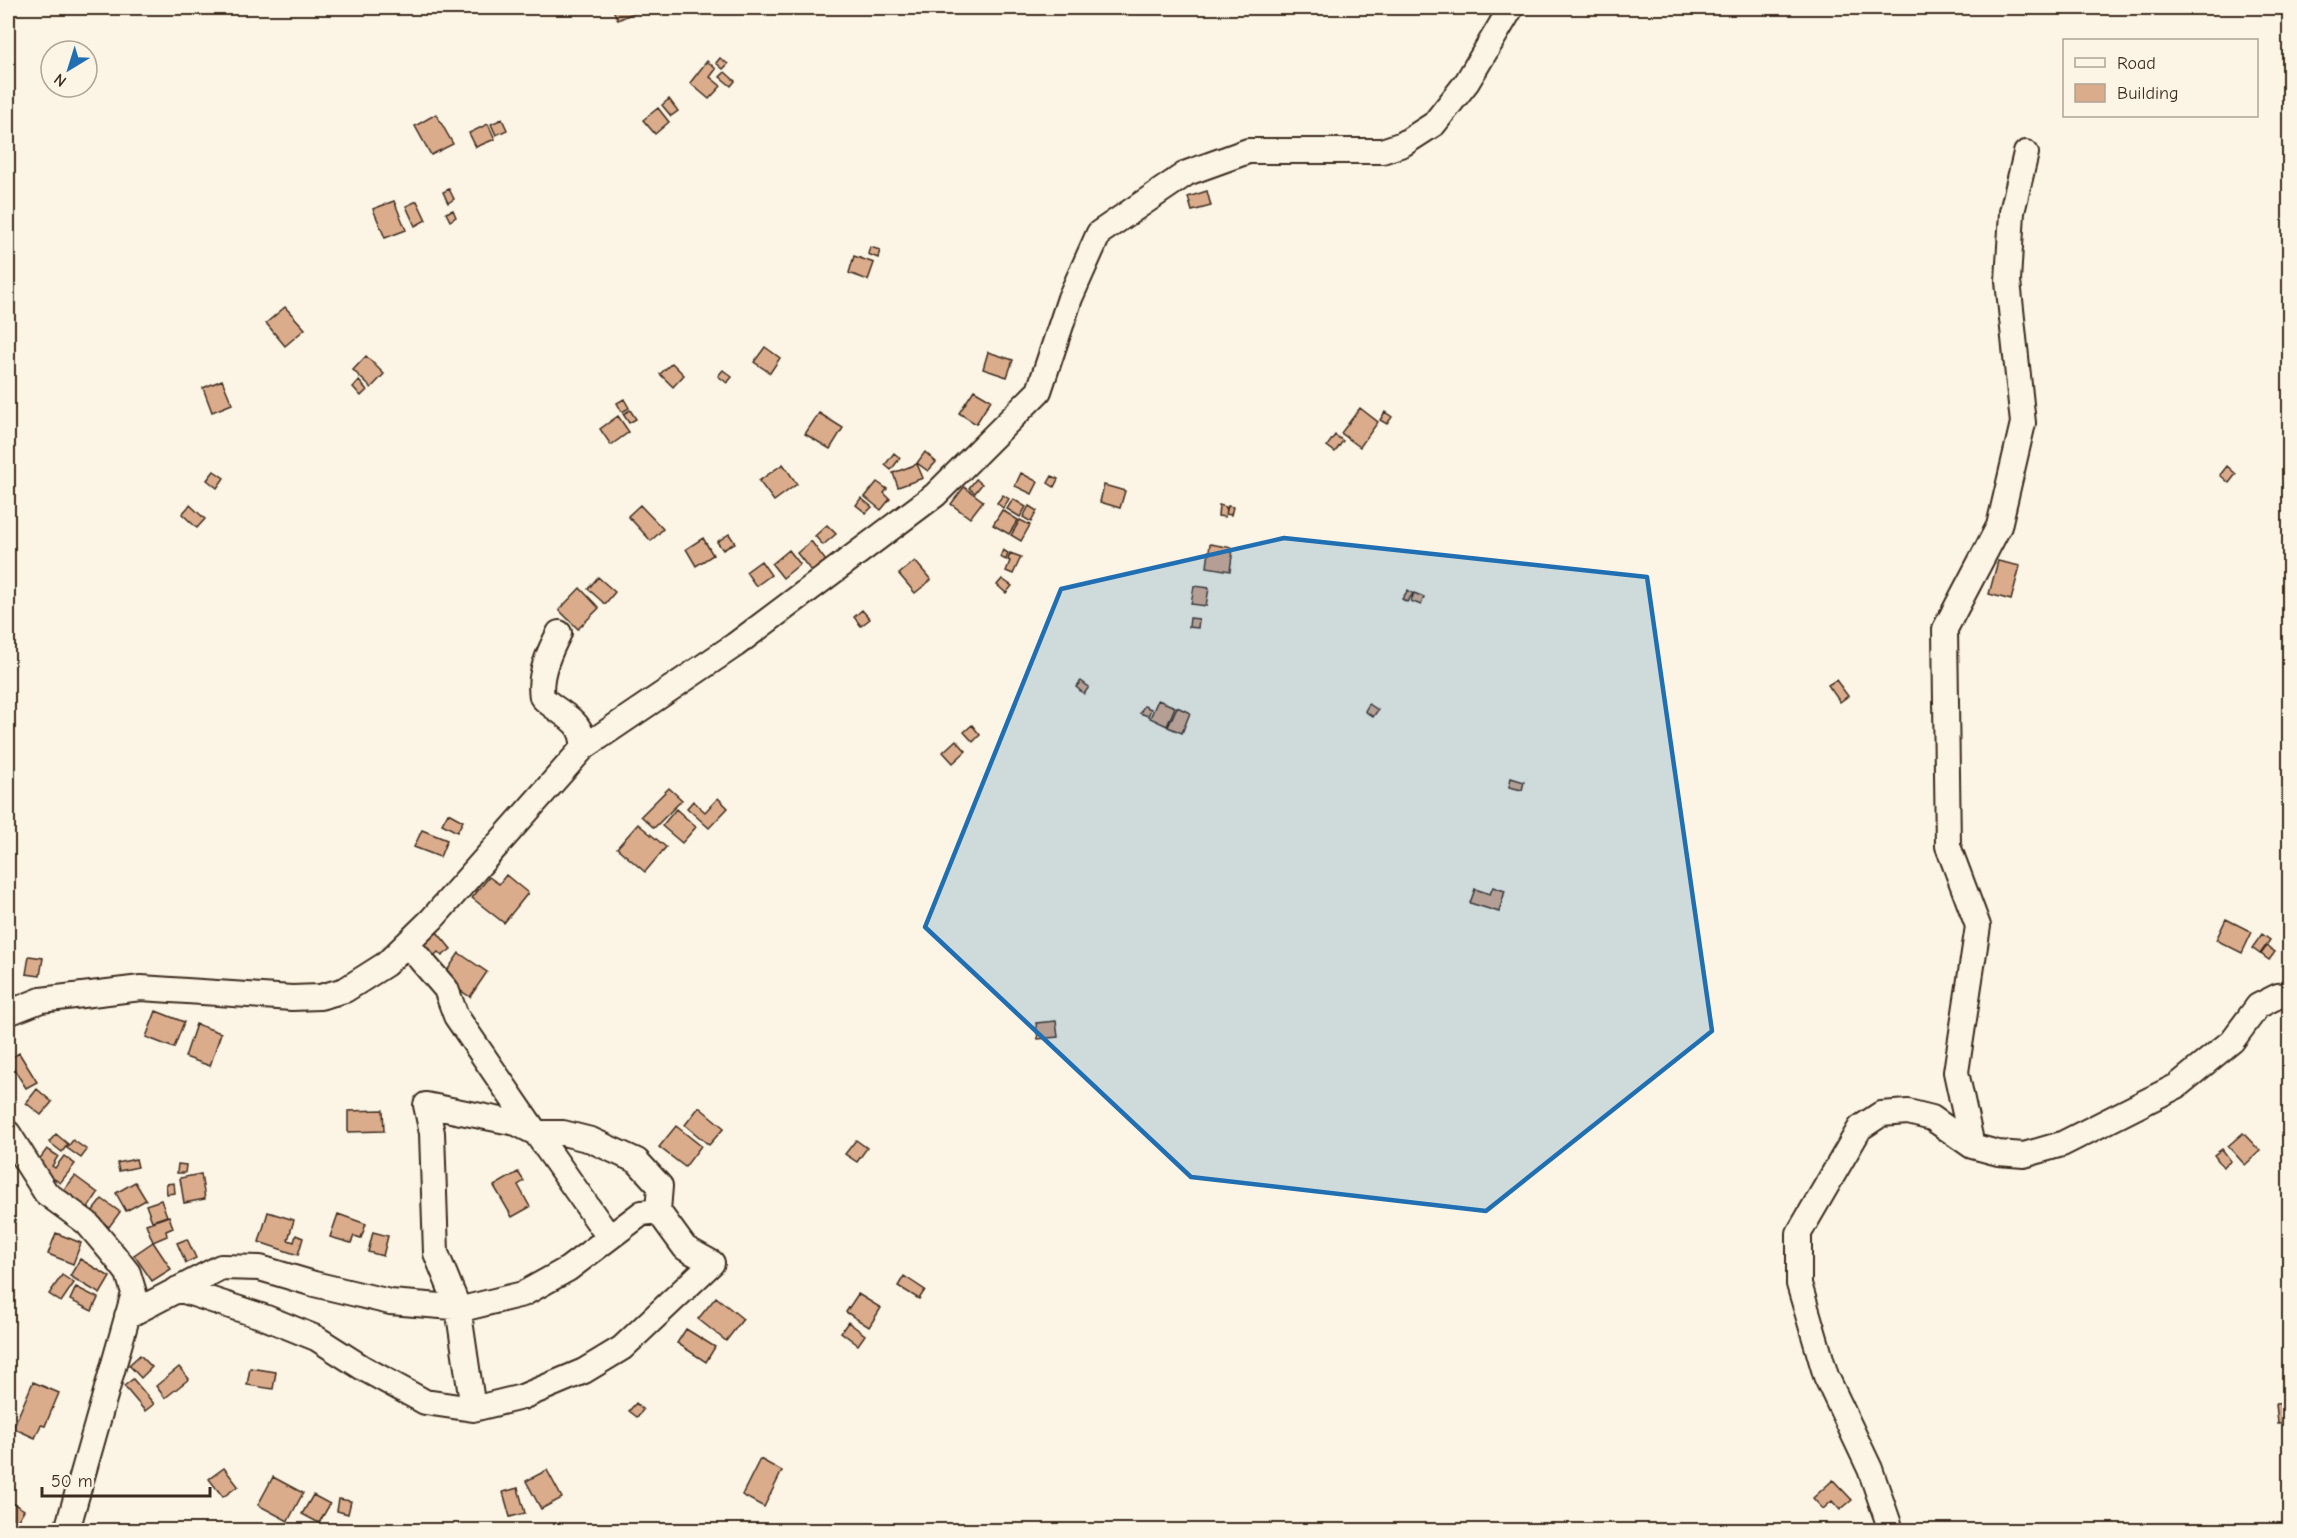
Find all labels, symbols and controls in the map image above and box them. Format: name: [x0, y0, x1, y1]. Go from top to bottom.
north arrow: [39, 39, 99, 99]
legend: [2063, 39, 2258, 117]
text: Road: [2117, 53, 2156, 74]
text: N: [51, 70, 70, 90]
text: Building: [2117, 83, 2179, 104]
scale bar: [42, 1460, 210, 1498]
text: 50 m: [51, 1471, 93, 1492]

